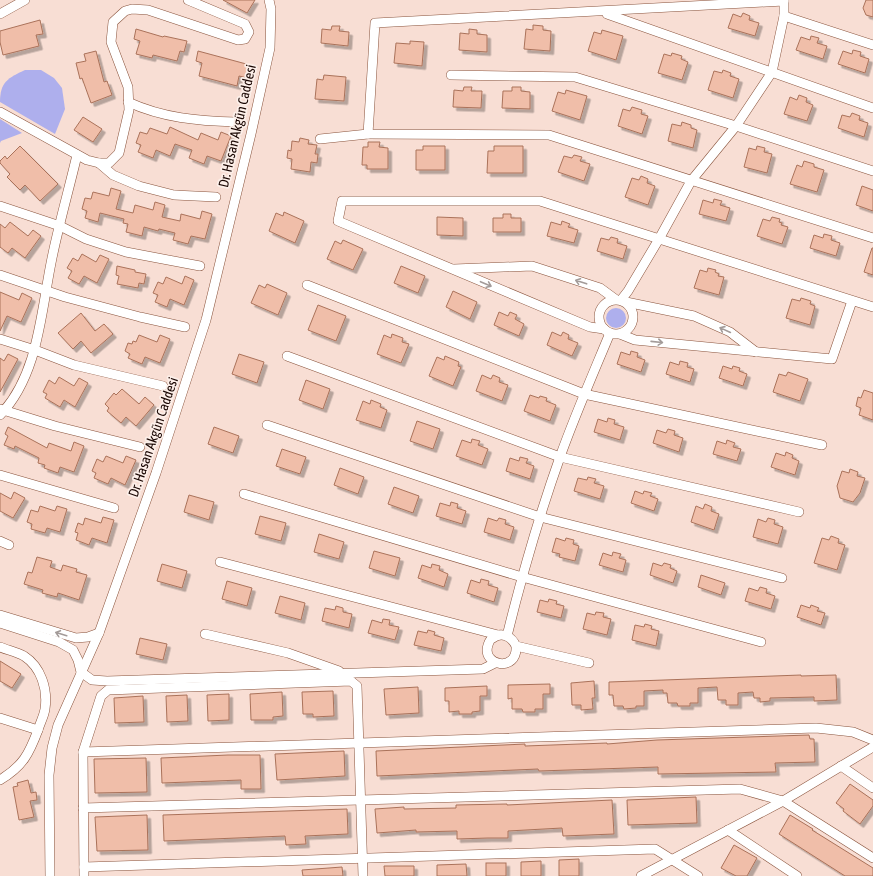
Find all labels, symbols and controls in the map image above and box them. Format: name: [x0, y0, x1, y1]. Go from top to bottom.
street label: Dr. Hasan Akgün Caddesi: [215, 63, 259, 189]
one-way arrow: [575, 278, 588, 285]
one-way arrow: [480, 281, 492, 289]
one-way arrow: [719, 326, 731, 333]
one-way arrow: [650, 339, 663, 346]
street label: Dr. Hasan Akgün Caddesi: [125, 375, 181, 499]
one-way arrow: [55, 630, 68, 637]

